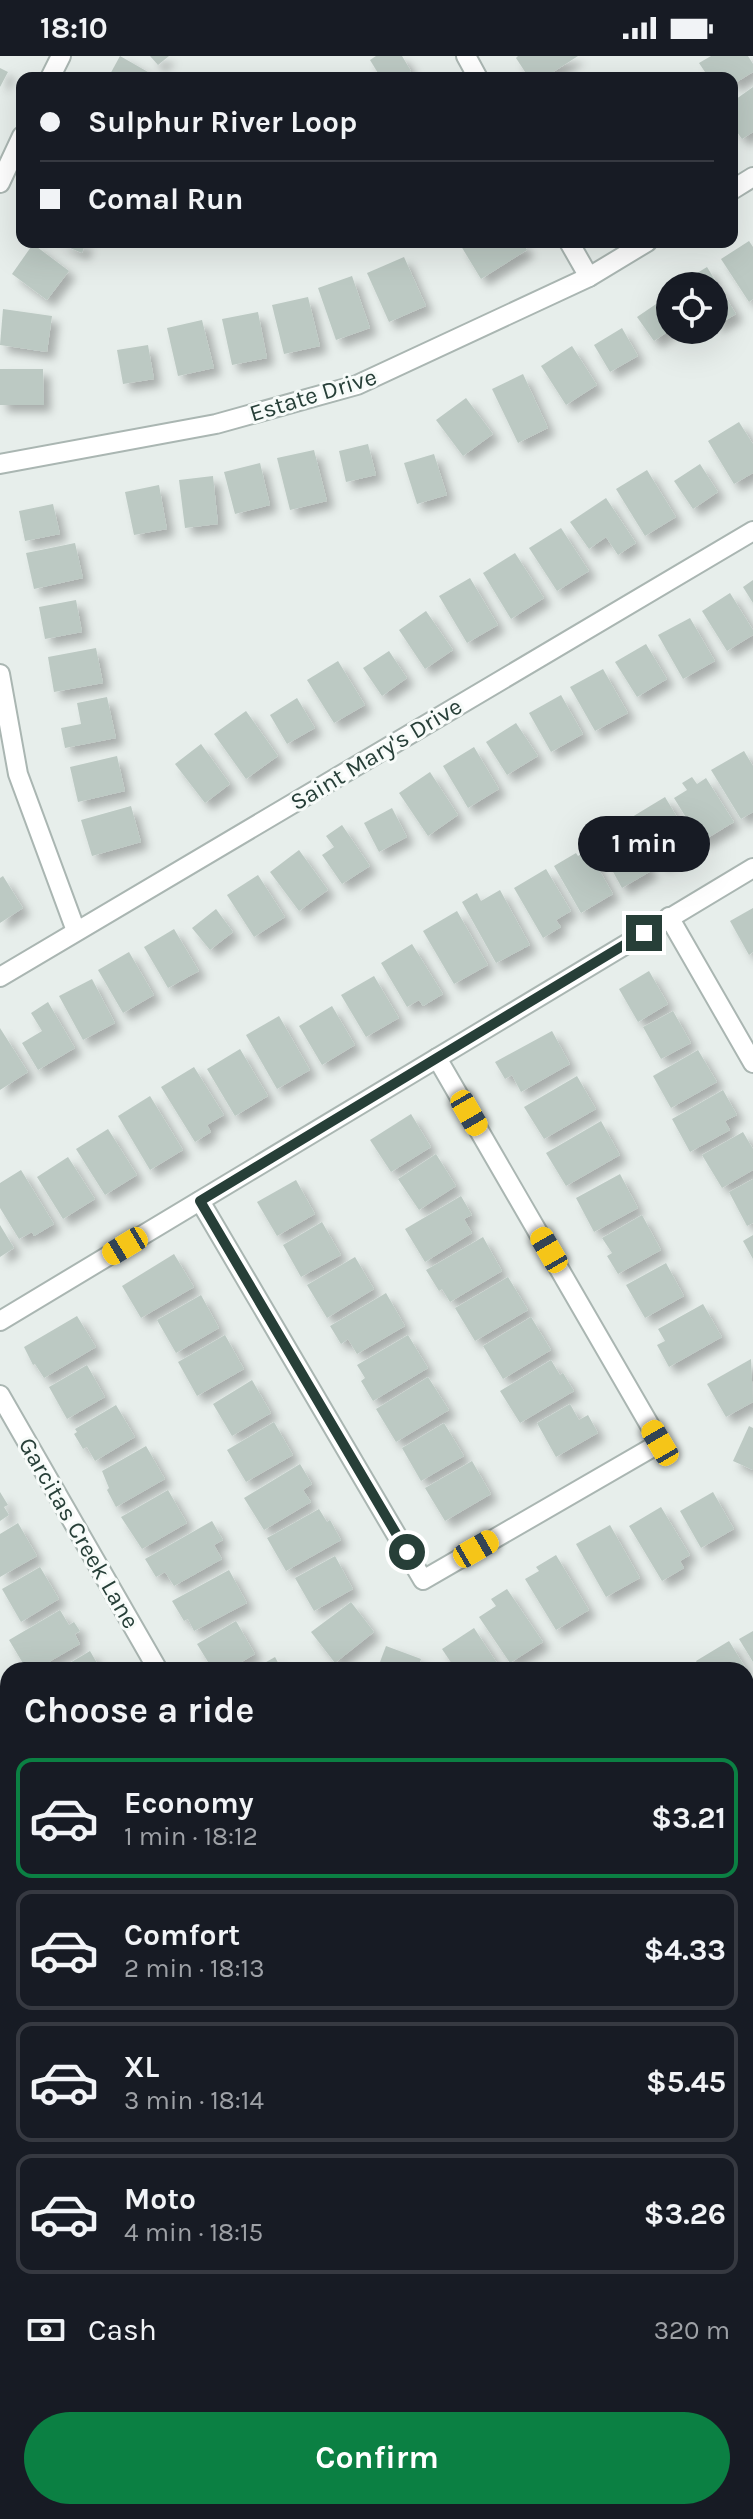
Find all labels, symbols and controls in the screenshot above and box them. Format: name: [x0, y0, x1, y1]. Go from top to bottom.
text: 18:10: [40, 10, 108, 46]
text: Sulphur River Loop: [88, 104, 357, 140]
text: Comal Run: [88, 181, 244, 217]
map controls: [656, 272, 728, 344]
button: locate: [656, 272, 728, 344]
street label: Estate Drive: [246, 362, 380, 428]
street label: Saint Mary's Drive: [285, 692, 467, 816]
callout: 1 min: [578, 817, 710, 873]
text: 1 min: [611, 828, 677, 859]
route end: [626, 915, 662, 951]
car: [447, 1086, 491, 1140]
car: [98, 1223, 152, 1269]
car: [527, 1223, 571, 1277]
car: [638, 1416, 682, 1470]
street label: Garcitas Creek Lane: [13, 1432, 145, 1634]
car: [449, 1527, 503, 1571]
route start: [389, 1534, 425, 1570]
text: Choose a ride: [24, 1689, 254, 1731]
icon: car: [28, 1782, 100, 1854]
text: Economy: [124, 1785, 254, 1821]
text: $3.21: [651, 1800, 726, 1836]
text: 1 min · 18:12: [124, 1821, 258, 1852]
icon: car: [28, 1914, 100, 1986]
text: Comfort: [124, 1917, 240, 1953]
text: $4.33: [644, 1932, 726, 1968]
text: 2 min · 18:13: [124, 1953, 265, 1984]
icon: car: [28, 2046, 100, 2118]
text: XL: [124, 2049, 159, 2085]
text: $5.45: [646, 2064, 726, 2100]
text: 3 min · 18:14: [124, 2085, 264, 2116]
icon: car: [28, 2178, 100, 2250]
text: Moto: [124, 2181, 196, 2217]
text: $3.26: [644, 2196, 726, 2232]
text: 4 min · 18:15: [124, 2217, 263, 2248]
icon: cash: [24, 2308, 68, 2352]
text: Cash: [88, 2312, 157, 2348]
text: 320 m: [654, 2315, 730, 2346]
button: Confirm: [24, 2412, 730, 2504]

